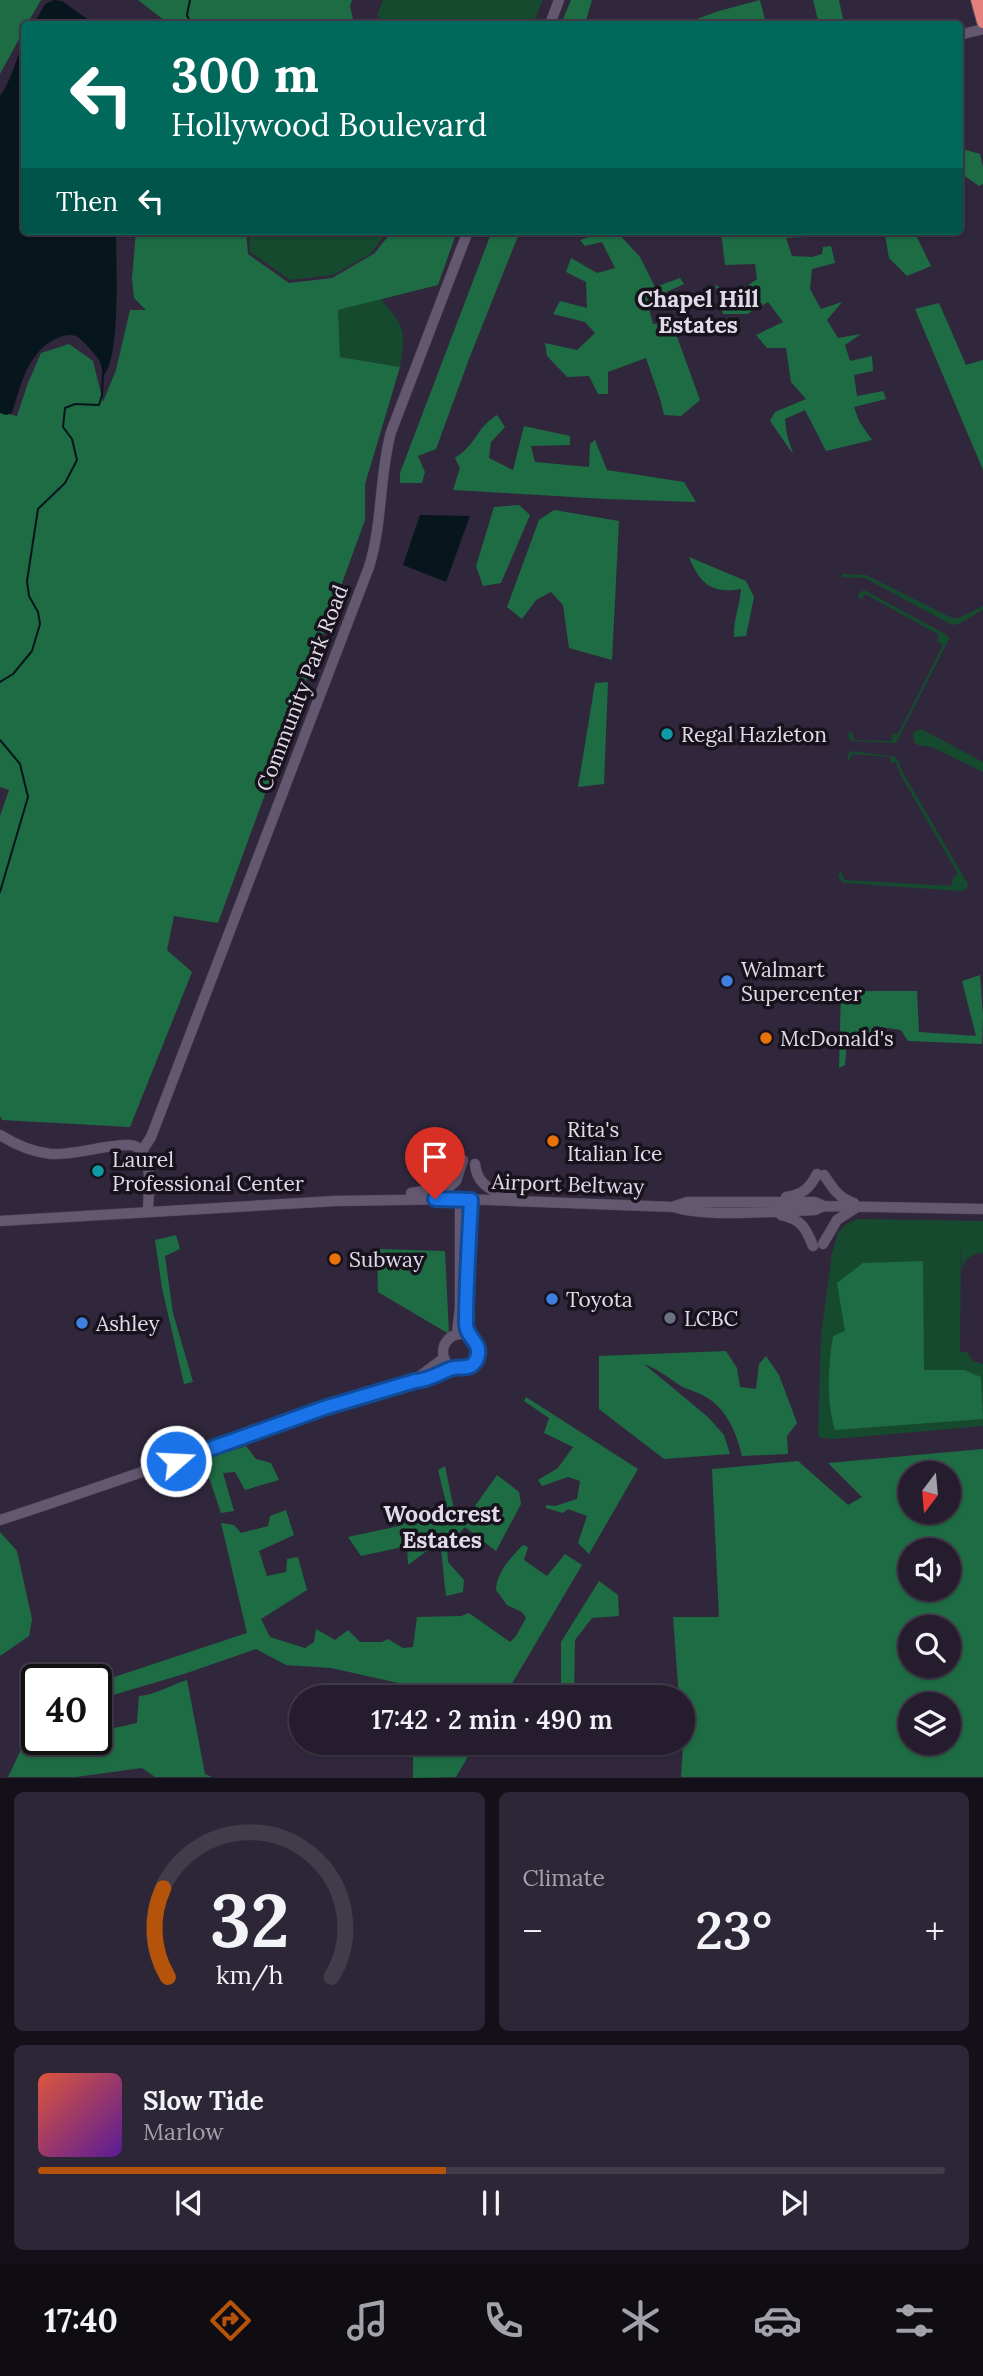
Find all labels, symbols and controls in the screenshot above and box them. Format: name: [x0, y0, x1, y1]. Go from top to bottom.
text: 300 m: [171, 43, 319, 105]
icon: left: [56, 49, 147, 140]
text: Hollywood Boulevard: [171, 104, 487, 145]
icon: left: [132, 182, 170, 220]
text: Then: [56, 185, 118, 218]
district label: Chapel Hill Estates: [637, 284, 759, 339]
street label: Community Park Road: [250, 581, 354, 795]
place label: Regal Hazleton: [681, 721, 827, 748]
marker: Regal Hazleton: [659, 726, 675, 742]
place label: Walmart Supercenter: [741, 956, 862, 1007]
marker: Walmart Supercenter: [719, 973, 735, 989]
place label: McDonald's: [780, 1025, 894, 1052]
marker: McDonald's: [758, 1030, 774, 1046]
place label: Rita's Italian Ice: [567, 1116, 662, 1167]
pin: [405, 1127, 465, 1199]
marker: Rita's Italian Ice: [545, 1133, 561, 1149]
icon: arrive: [416, 1138, 454, 1176]
place label: Laurel Professional Center: [112, 1146, 304, 1197]
marker: Laurel Professional Center: [90, 1163, 106, 1179]
street label: Airport Beltway: [490, 1168, 645, 1200]
place label: Subway: [349, 1246, 424, 1273]
marker: Subway: [327, 1251, 343, 1267]
place label: Toyota: [566, 1286, 633, 1313]
marker: Toyota: [544, 1291, 560, 1307]
place label: LCBC: [684, 1305, 738, 1332]
place label: Ashley: [95, 1310, 160, 1337]
marker: LCBC: [662, 1310, 678, 1326]
marker: Ashley: [74, 1315, 90, 1331]
position arrow: [139, 1424, 213, 1498]
north arrow: [898, 1461, 961, 1524]
map controls: [898, 1461, 961, 1755]
district label: Woodcrest Estates: [383, 1499, 501, 1554]
button: sound: [898, 1538, 961, 1601]
button: search: [898, 1615, 961, 1678]
speed limit sign: 40: [21, 1664, 112, 1755]
button: layers: [898, 1692, 961, 1755]
text: 17:42 · 2 min · 490 m: [371, 1703, 613, 1736]
text: Climate: [523, 1863, 605, 1892]
text: 32: [209, 1875, 289, 1968]
text: 23°: [695, 1897, 772, 1963]
text: −: [523, 1907, 543, 1955]
text: +: [925, 1907, 945, 1955]
text: km/h: [215, 1959, 283, 1991]
text: Slow Tide: [143, 2084, 264, 2117]
text: Marlow: [143, 2117, 224, 2146]
icon: previous: [170, 2184, 208, 2222]
icon: pause: [472, 2184, 510, 2222]
icon: next: [775, 2184, 813, 2222]
icon: directions: [206, 2296, 255, 2345]
icon: music: [343, 2296, 392, 2345]
icon: phone: [479, 2296, 528, 2345]
icon: climate: [616, 2296, 665, 2345]
icon: car: [753, 2296, 802, 2345]
icon: filters: [890, 2296, 939, 2345]
text: 17:40: [44, 2300, 118, 2341]

